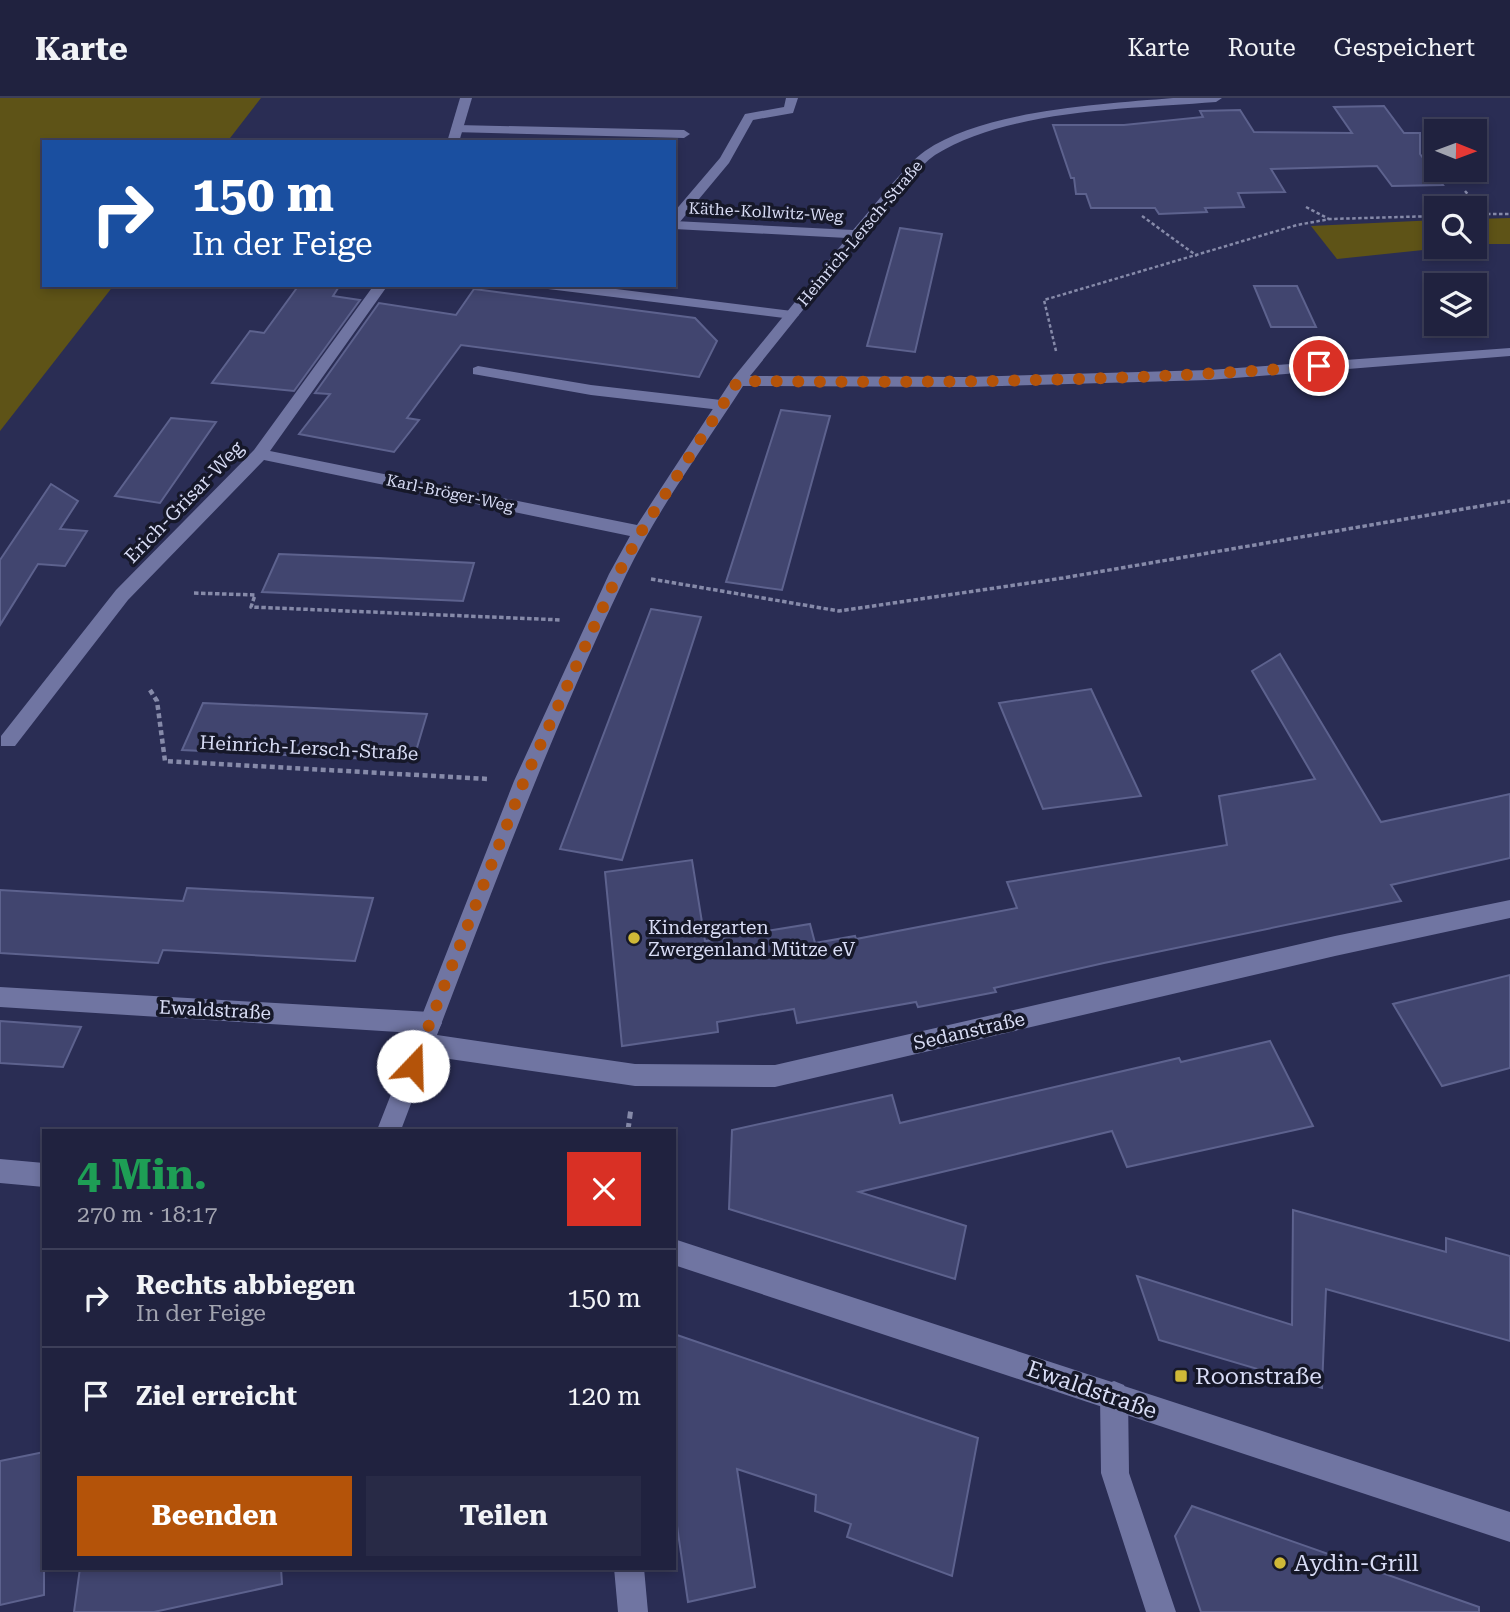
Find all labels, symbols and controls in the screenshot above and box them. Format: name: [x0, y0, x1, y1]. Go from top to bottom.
text: Karte: [35, 29, 128, 68]
text: Karte: [1127, 34, 1190, 62]
text: Route: [1228, 34, 1296, 62]
text: Gespeichert: [1334, 34, 1475, 62]
north arrow: [1424, 119, 1488, 182]
map controls: [1424, 119, 1487, 336]
street label: Heinrich-Lersch-Straße: [793, 156, 927, 310]
text: 150 m: [192, 166, 334, 223]
icon: right: [77, 168, 168, 259]
button: search: [1424, 196, 1487, 259]
street label: Käthe-Kollwitz-Weg: [688, 198, 845, 226]
text: In der Feige: [192, 225, 373, 263]
button: layers: [1424, 273, 1487, 336]
pin: [1289, 336, 1349, 396]
icon: arrive: [1300, 347, 1338, 385]
street label: Erich-Grisar-Weg: [120, 436, 248, 568]
street label: Karl-Bröger-Weg: [385, 470, 516, 516]
street label: Heinrich-Lersch-Straße: [199, 731, 419, 765]
place label: Kindergarten Zwergenland Mütze eV: [648, 916, 856, 961]
marker: Kindergarten Zwergenland Mütze eV: [626, 930, 642, 946]
street label: Ewaldstraße: [158, 996, 272, 1024]
street label: Sedanstraße: [911, 1007, 1027, 1055]
position arrow: [376, 1029, 450, 1103]
text: 4 Min.: [77, 1150, 207, 1199]
button: close: [567, 1152, 641, 1226]
text: 270 m · 18:17: [77, 1201, 217, 1228]
text: Rechts abbiegen: [136, 1270, 355, 1300]
icon: right: [77, 1279, 115, 1317]
text: 150 m: [567, 1283, 641, 1313]
text: In der Feige: [136, 1300, 266, 1327]
street label: Ewaldstraße: [1023, 1355, 1161, 1425]
place label: Roonstraße: [1195, 1363, 1322, 1390]
marker: Roonstraße: [1173, 1368, 1189, 1384]
icon: arrive: [77, 1377, 115, 1415]
text: Ziel erreicht: [136, 1381, 297, 1411]
text: 120 m: [567, 1381, 641, 1411]
button: Beenden: [77, 1476, 352, 1556]
button: Teilen: [366, 1476, 641, 1556]
place label: Aydin-Grill: [1294, 1550, 1419, 1577]
marker: Aydin-Grill: [1272, 1555, 1288, 1571]

